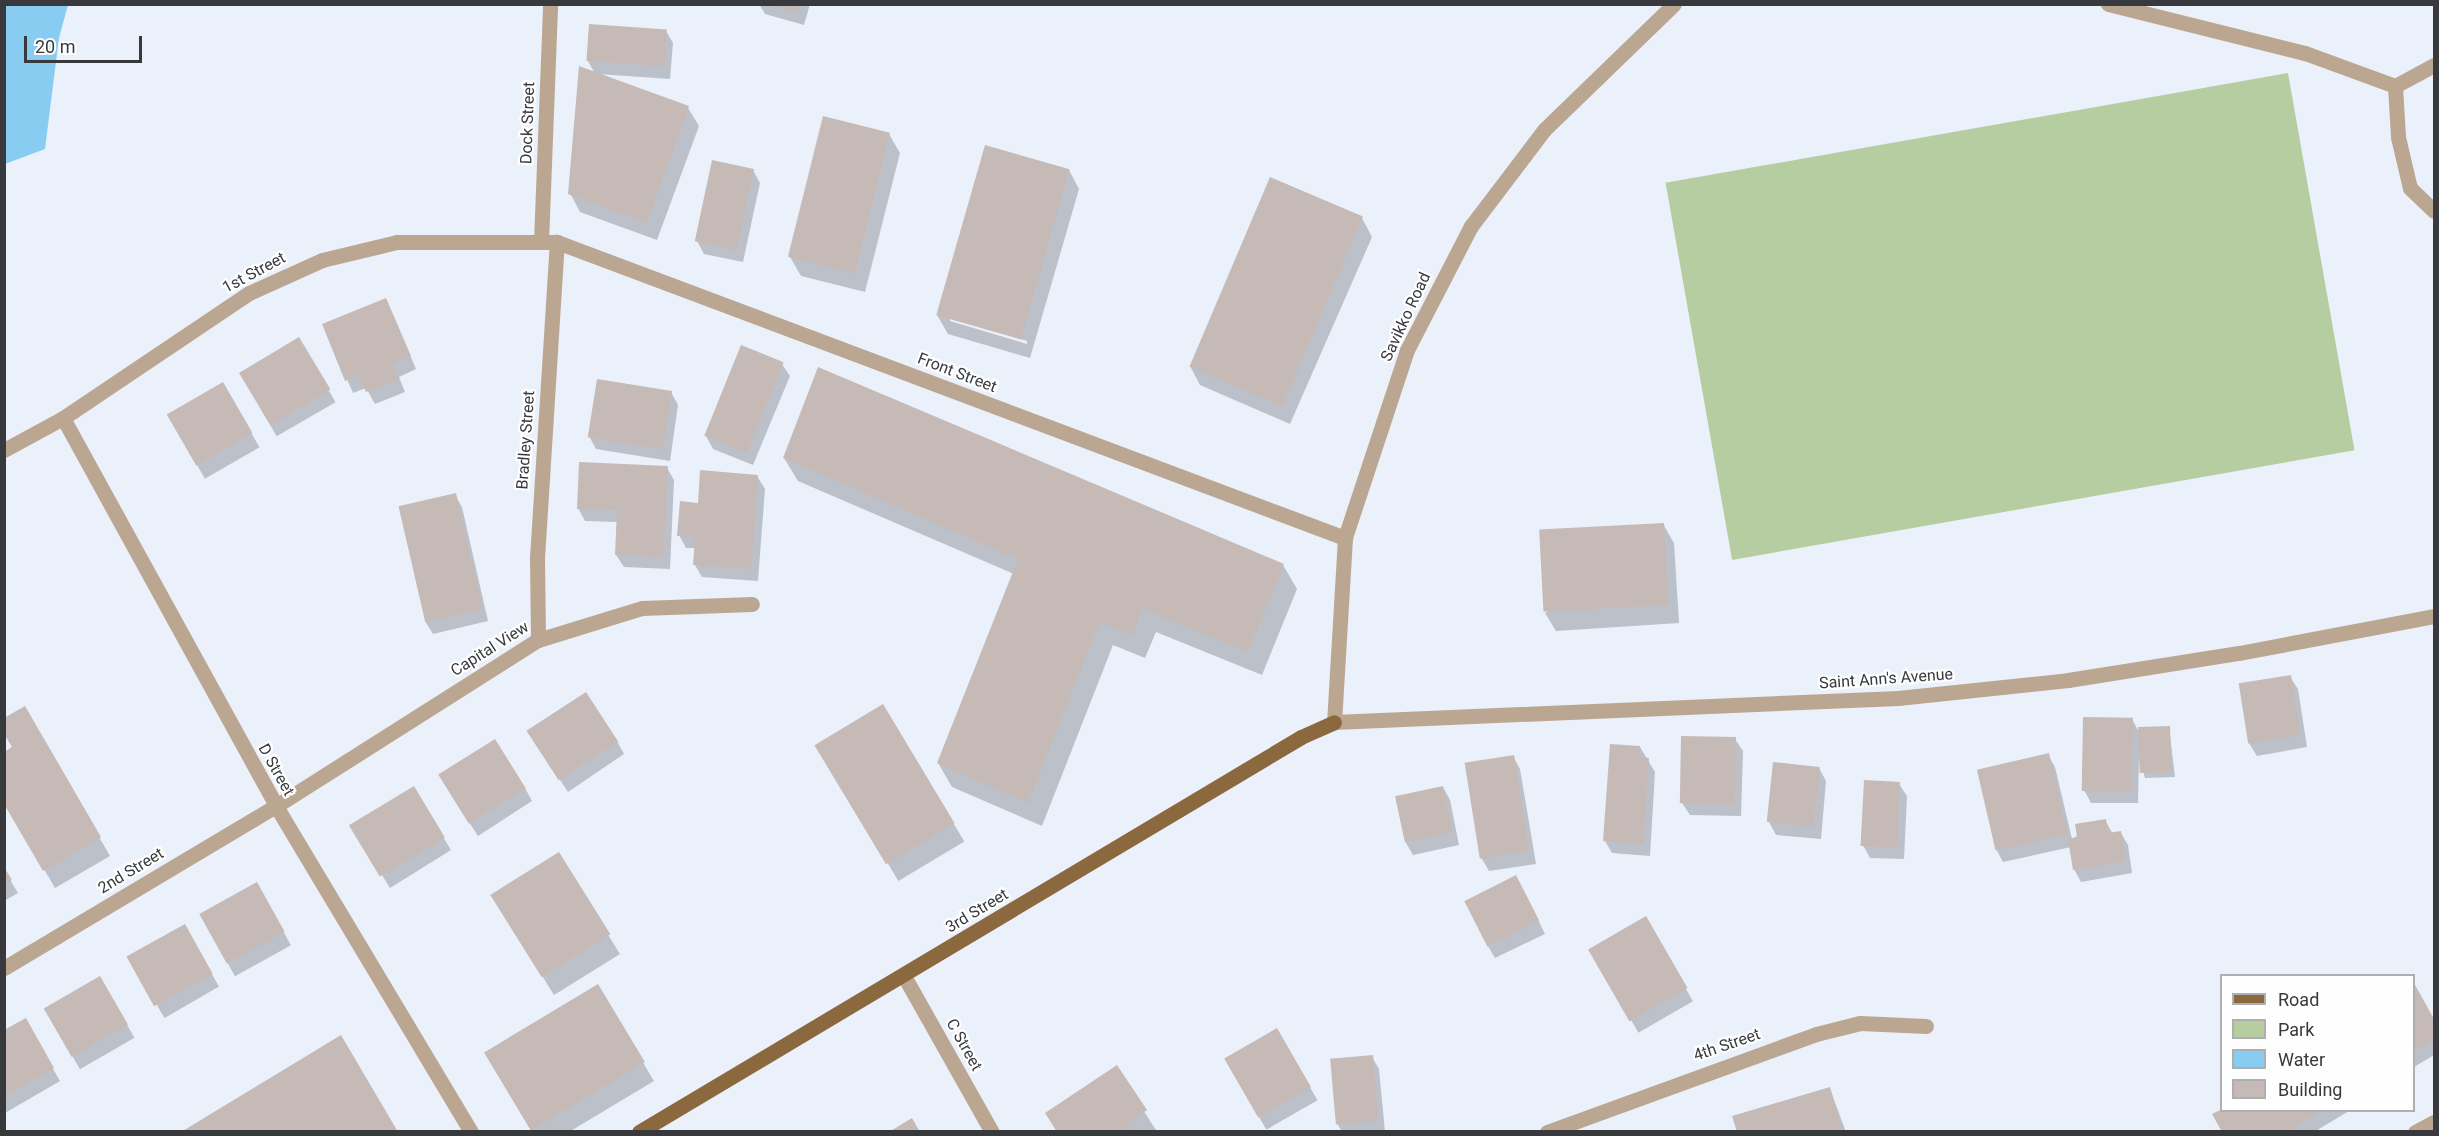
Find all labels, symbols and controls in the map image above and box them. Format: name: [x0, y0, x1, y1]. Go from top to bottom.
scale bar: [27, 24, 146, 62]
text: 20 m: [35, 36, 75, 57]
street label: Dock Street: [517, 82, 539, 164]
street label: 1st Street: [219, 248, 289, 298]
street label: Savikko Road: [1377, 270, 1435, 364]
street label: Front Street: [915, 349, 999, 397]
street label: Bradley Street: [513, 390, 539, 490]
street label: Capital View: [447, 617, 533, 681]
street label: Saint Ann's Avenue: [1818, 665, 1954, 693]
street label: D Street: [254, 741, 298, 799]
street label: 2nd Street: [95, 844, 167, 898]
street label: 3rd Street: [942, 885, 1012, 937]
legend: [2220, 974, 2415, 1112]
text: Road: [2278, 989, 2319, 1010]
street label: C Street: [942, 1016, 986, 1074]
text: Park: [2278, 1019, 2314, 1040]
street label: 4th Street: [1691, 1025, 1763, 1065]
text: Water: [2278, 1049, 2325, 1070]
text: Building: [2278, 1079, 2342, 1100]

